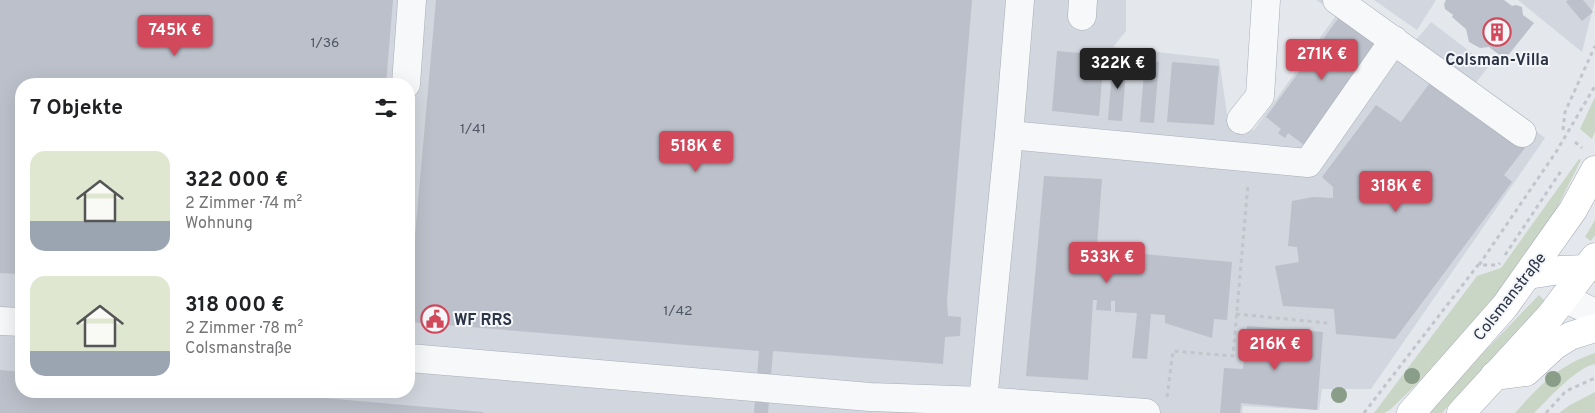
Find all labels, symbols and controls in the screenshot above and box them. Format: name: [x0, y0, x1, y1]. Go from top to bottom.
pin: 745K €: [134, 15, 216, 57]
building icon: Colsman-Villa: [1482, 17, 1512, 47]
text: 745K €: [149, 21, 201, 41]
house number: 1/36: [311, 35, 339, 52]
pin: 271K €: [1281, 38, 1363, 81]
text: 271K €: [1297, 45, 1347, 65]
pin: 322K €: [1077, 48, 1159, 90]
place label: Colsman-Villa: [1445, 51, 1549, 71]
text: 322K €: [1091, 54, 1145, 74]
icon: filters: [372, 94, 400, 122]
text: 7 Objekte: [30, 95, 123, 122]
house number: 1/41: [460, 121, 486, 138]
pin: 518K €: [655, 130, 737, 173]
text: 518K €: [670, 137, 722, 157]
text: 322 000 €: [185, 167, 288, 194]
pin: 318K €: [1355, 170, 1437, 213]
icon: home: [70, 171, 130, 231]
text: 318K €: [1370, 177, 1422, 197]
text: 2 Zimmer · 74 m²: [185, 194, 302, 214]
text: Wohnung: [185, 214, 253, 234]
pin: 533K €: [1066, 242, 1148, 284]
text: 533K €: [1080, 248, 1134, 268]
street label: Colsmanstraße: [1470, 249, 1551, 345]
text: 318 000 €: [185, 292, 285, 319]
icon: home: [70, 296, 130, 356]
house number: 1/42: [663, 303, 693, 320]
public building icon: WF RRS: [420, 304, 450, 334]
place label: WF RRS: [454, 311, 512, 331]
text: 2 Zimmer · 78 m²: [185, 319, 303, 339]
pin: 216K €: [1234, 328, 1316, 371]
text: 216K €: [1249, 335, 1301, 355]
text: Colsmanstraße: [185, 339, 292, 359]

